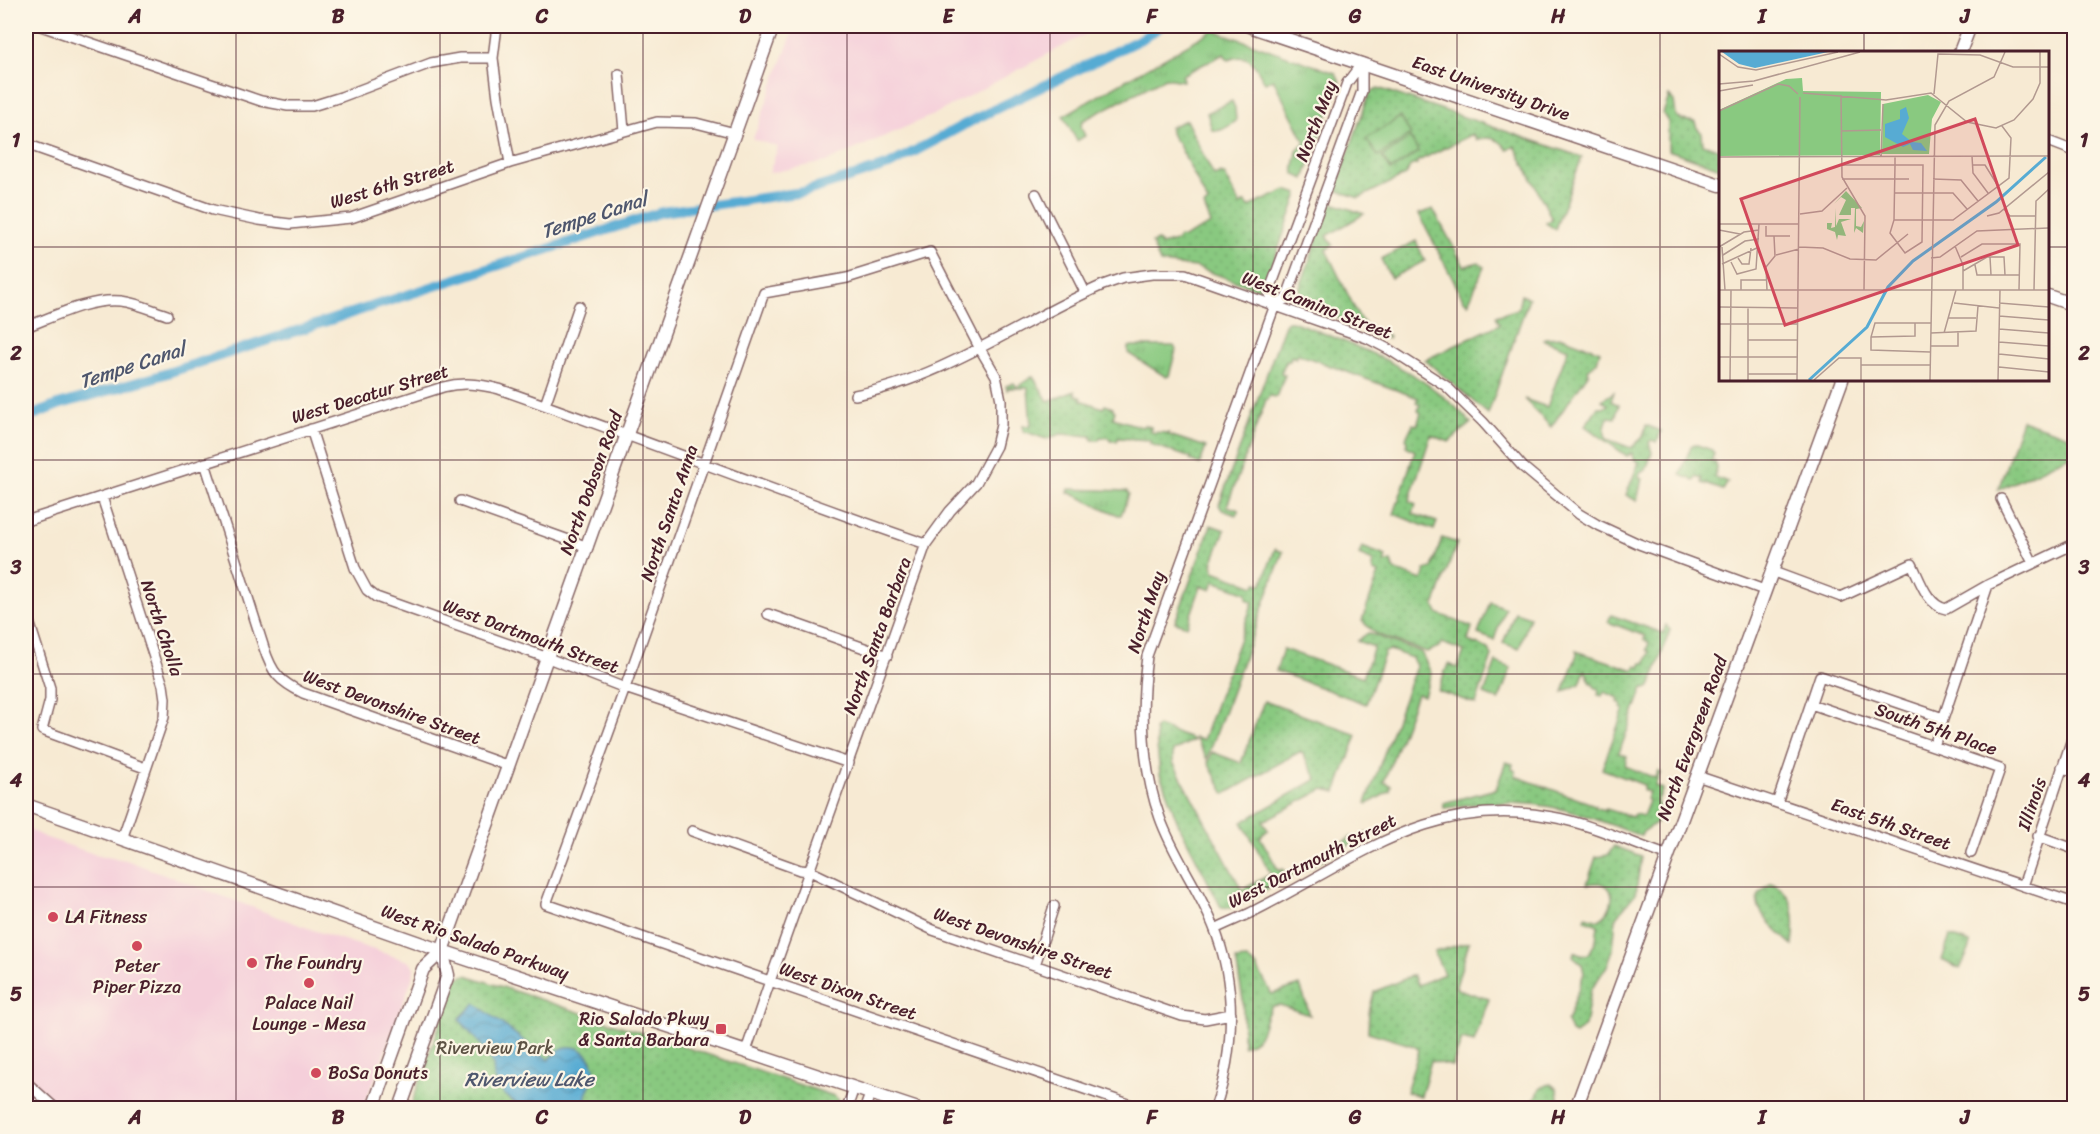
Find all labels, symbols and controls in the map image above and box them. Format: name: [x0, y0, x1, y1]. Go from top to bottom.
text: A: [127, 0, 142, 34]
text: B: [332, 0, 345, 34]
text: C: [535, 0, 549, 34]
text: D: [739, 0, 752, 34]
text: E: [942, 0, 955, 34]
text: F: [1146, 0, 1159, 34]
text: G: [1348, 0, 1362, 34]
text: H: [1550, 0, 1566, 34]
text: I: [1757, 0, 1768, 34]
text: J: [1959, 0, 1971, 34]
street label: East University Drive: [1408, 46, 1575, 130]
inset map: [1719, 51, 2049, 381]
street label: North May: [1286, 75, 1346, 166]
text: 1: [12, 123, 21, 158]
text: 1: [2080, 123, 2089, 158]
street label: West 6th Street: [326, 150, 458, 218]
water label: Tempe Canal: [536, 180, 656, 249]
street label: West Camino Street: [1237, 262, 1397, 348]
water label: Tempe Canal: [74, 330, 194, 399]
text: 2: [9, 336, 22, 371]
text: 2: [2077, 336, 2090, 371]
street label: West Decatur Street: [287, 355, 453, 433]
street label: North Dobson Road: [550, 405, 632, 559]
street label: North Santa Anna: [631, 440, 707, 586]
text: 3: [10, 550, 22, 585]
text: 3: [2078, 550, 2090, 585]
street label: North Santa Barbara: [834, 553, 920, 719]
street label: North May: [1118, 566, 1175, 657]
street label: North Cholla: [131, 575, 193, 681]
street label: West Dartmouth Street: [438, 589, 624, 683]
street label: North Evergreen Road: [1647, 650, 1737, 825]
street label: West Devonshire Street: [299, 660, 486, 754]
street label: South 5th Place: [1870, 693, 2002, 765]
text: 4: [9, 763, 23, 798]
text: 4: [2077, 763, 2091, 798]
street label: Illinois: [2008, 772, 2056, 836]
street label: East 5th Street: [1827, 789, 1955, 860]
street label: West Dartmouth Street: [1222, 805, 1402, 917]
street label: West Rio Salado Parkway: [377, 895, 574, 989]
street label: West Devonshire Street: [929, 897, 1117, 989]
place label: LA Fitness: [65, 901, 148, 933]
marker: LA Fitness: [46, 910, 60, 924]
marker: Peter Piper Pizza: [130, 939, 144, 953]
place label: The Foundry: [264, 947, 363, 979]
place label: Peter Piper Pizza: [93, 950, 181, 1003]
street label: West Dixon Street: [775, 953, 921, 1030]
marker: The Foundry: [245, 956, 259, 970]
marker: Palace Nail Lounge - Mesa: [302, 976, 316, 990]
text: 5: [10, 977, 22, 1012]
text: 5: [2078, 977, 2090, 1012]
place label: Palace Nail Lounge - Mesa: [252, 987, 367, 1040]
place label: Rio Salado Pkwy & Santa Barbara: [578, 1003, 710, 1056]
marker: Rio Salado Pkwy & Santa Barbara: [714, 1022, 728, 1036]
park label: Riverview Park: [436, 1032, 554, 1064]
place label: BoSa Donuts: [328, 1057, 428, 1089]
water label: Riverview Lake: [464, 1062, 596, 1097]
marker: BoSa Donuts: [309, 1066, 323, 1080]
text: A: [127, 1100, 142, 1134]
text: B: [332, 1100, 345, 1134]
text: C: [535, 1100, 549, 1134]
text: D: [739, 1100, 752, 1134]
text: E: [942, 1100, 955, 1134]
text: F: [1146, 1100, 1159, 1134]
text: G: [1348, 1100, 1362, 1134]
text: H: [1550, 1100, 1566, 1134]
text: I: [1757, 1100, 1768, 1134]
text: J: [1959, 1100, 1971, 1134]

